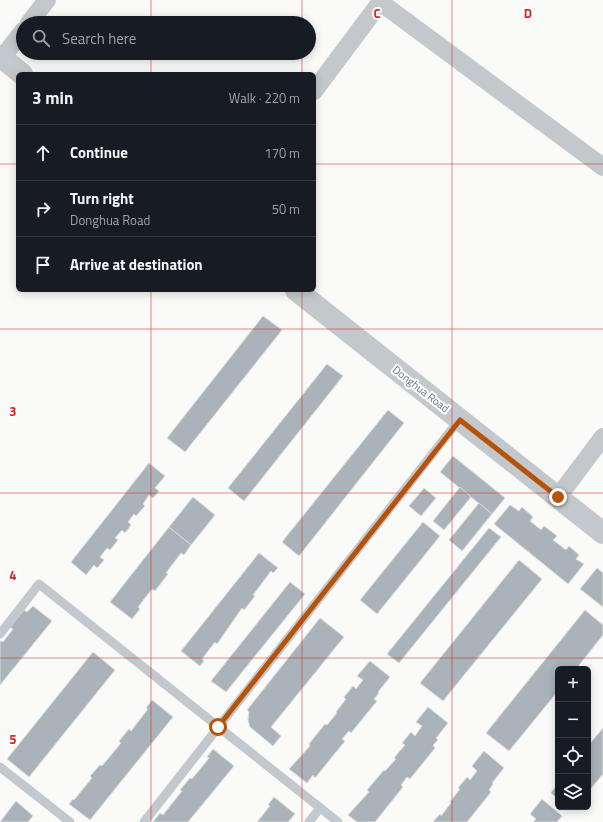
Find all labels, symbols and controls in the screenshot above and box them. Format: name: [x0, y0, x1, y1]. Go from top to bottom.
text: C: [373, 3, 381, 23]
text: D: [524, 3, 532, 23]
search box: [16, 16, 316, 60]
icon: search: [30, 27, 52, 49]
text: Search here: [62, 27, 136, 50]
text: 3 min: [32, 85, 73, 111]
text: Walk · 220 m: [229, 88, 300, 108]
text: Continue: [70, 141, 128, 164]
icon: ahead: [32, 142, 54, 164]
text: 170 m: [264, 143, 300, 163]
text: Turn right: [70, 187, 134, 210]
icon: right: [32, 198, 54, 220]
text: 50 m: [272, 199, 300, 219]
text: Donghua Road: [70, 210, 150, 230]
text: Arrive at destination: [70, 253, 203, 276]
icon: arrive: [32, 254, 54, 276]
street label: Donghua Road: [389, 362, 453, 416]
text: 3: [9, 401, 17, 421]
route end: [549, 488, 567, 506]
text: 4: [9, 565, 17, 585]
map controls: [555, 666, 591, 810]
button: +: [555, 666, 591, 702]
button: −: [555, 702, 591, 738]
route start: [209, 718, 227, 736]
text: 5: [9, 729, 17, 749]
button: locate: [555, 738, 591, 774]
button: layers: [555, 774, 591, 810]

